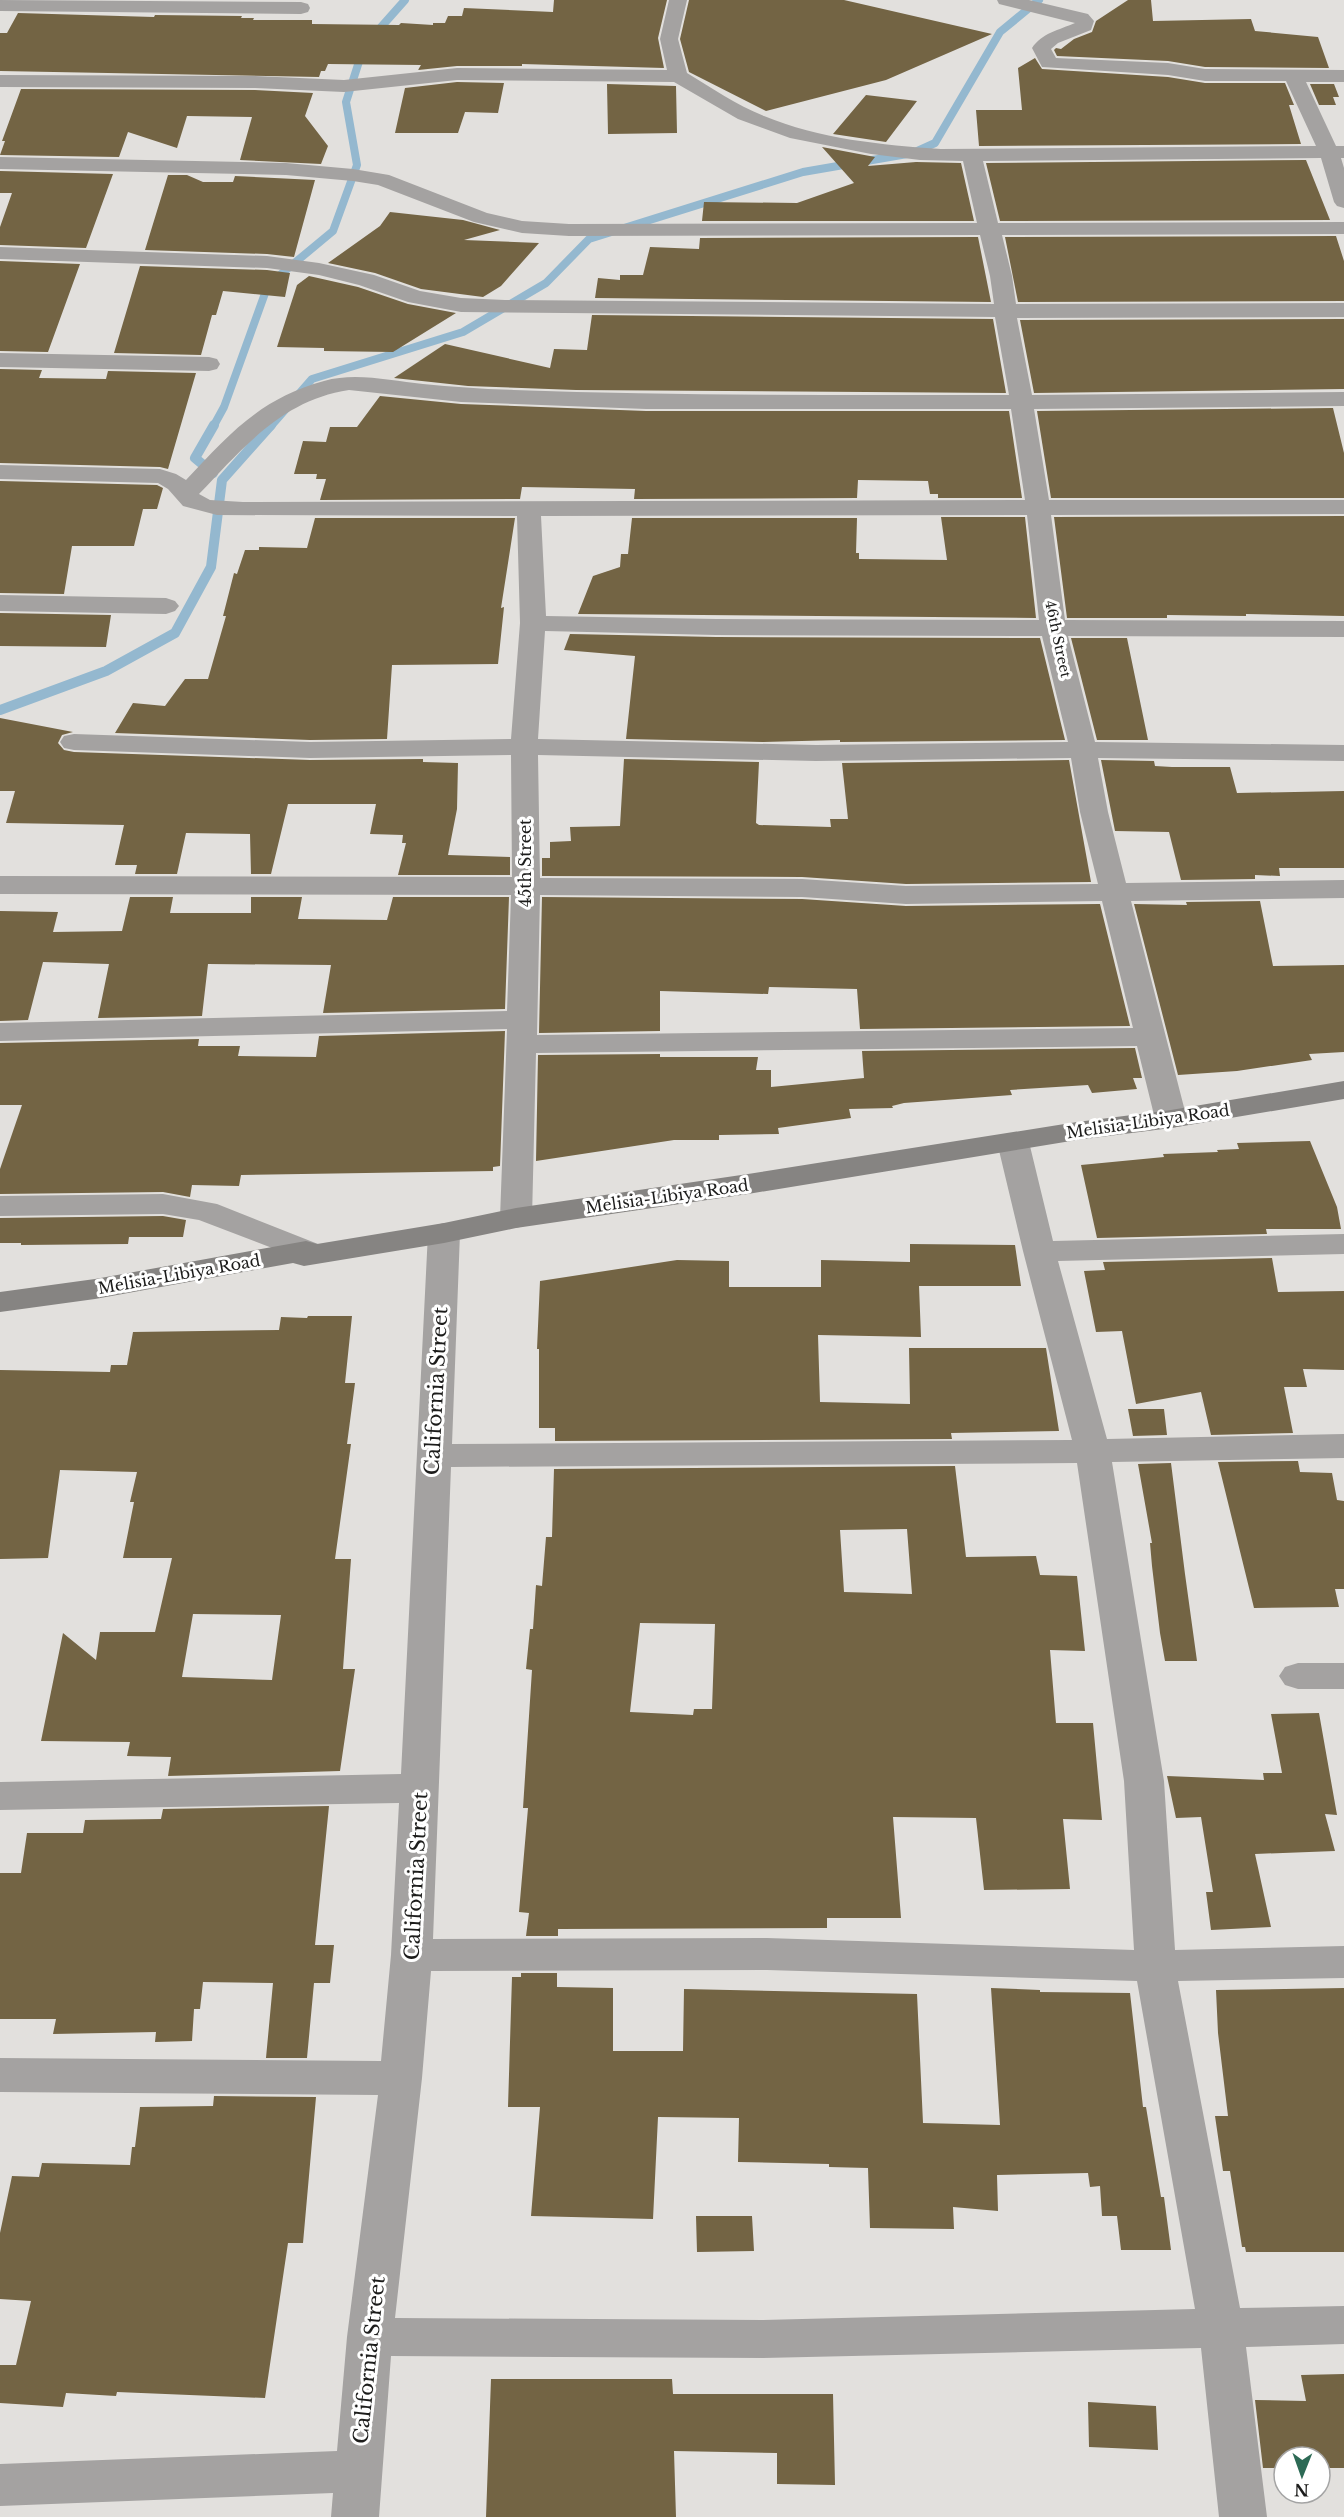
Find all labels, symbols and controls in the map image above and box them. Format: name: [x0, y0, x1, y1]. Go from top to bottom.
street label: 46th Street: [1041, 599, 1075, 680]
street label: 45th Street: [515, 819, 535, 907]
street label: Melisia-Libiya Road: [1065, 1100, 1231, 1142]
street label: Melisia-Libiya Road: [584, 1175, 750, 1217]
street label: Melisia-Libiya Road: [96, 1250, 262, 1298]
street label: California Street: [420, 1306, 452, 1476]
street label: California Street: [400, 1791, 432, 1961]
street label: California Street: [348, 2275, 390, 2445]
north arrow: [1272, 2445, 1332, 2505]
text: N: [1294, 2480, 1309, 2500]

